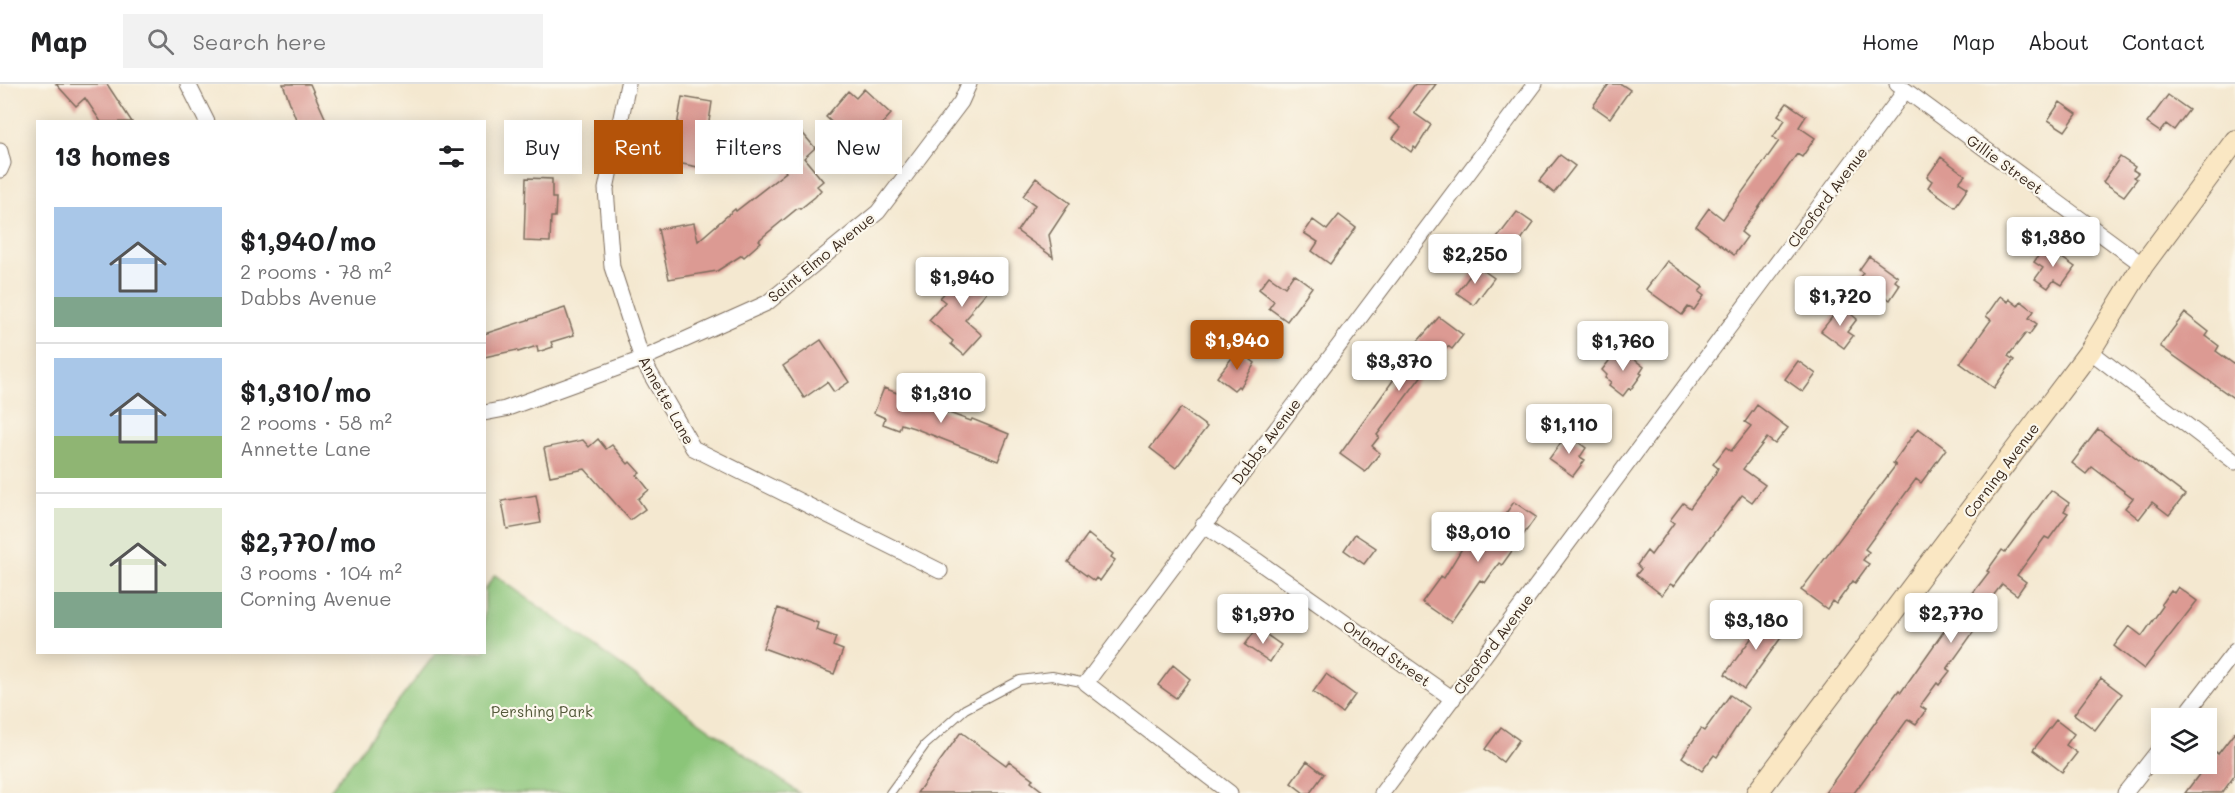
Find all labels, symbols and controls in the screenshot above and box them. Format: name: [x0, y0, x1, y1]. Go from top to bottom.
search box: [123, 14, 543, 68]
text: Map: [30, 23, 87, 59]
icon: search: [144, 25, 177, 58]
text: Search here: [192, 27, 326, 56]
text: Home: [1862, 28, 1919, 55]
text: Map: [1952, 28, 1995, 55]
text: About: [2028, 28, 2089, 55]
text: Contact: [2122, 28, 2205, 55]
chip: Buy: [504, 120, 582, 174]
chip: Rent: [594, 120, 683, 174]
chip: Filters: [695, 120, 803, 174]
chip: New: [815, 120, 902, 174]
street label: Gillie Street: [1963, 130, 2047, 198]
text: 13 homes: [54, 139, 171, 173]
icon: filters: [435, 140, 468, 173]
street label: Cleoford Avenue: [1783, 143, 1871, 251]
street label: Saint Elmo Avenue: [763, 208, 879, 306]
pin: $1,380: [2004, 217, 2102, 268]
text: $1,380: [2021, 223, 2085, 249]
text: $1,940/mo: [240, 224, 376, 258]
icon: home: [102, 231, 174, 303]
pin: $2,250: [1426, 234, 1524, 285]
text: $2,250: [1442, 240, 1508, 266]
pin: $1,940: [913, 257, 1011, 308]
text: 2 rooms · 78 m²: [240, 258, 392, 284]
text: $1,940: [930, 263, 994, 289]
pin: $1,720: [1791, 276, 1889, 327]
text: $1,720: [1809, 282, 1871, 308]
text: Dabbs Avenue: [240, 284, 377, 310]
pin: $1,940: [1188, 320, 1286, 371]
pin: $1,760: [1574, 321, 1672, 372]
text: $1,940: [1205, 326, 1269, 352]
text: $1,760: [1591, 327, 1655, 353]
pin: $3,370: [1350, 341, 1448, 392]
text: $3,370: [1366, 347, 1432, 373]
street label: Annette Lane: [634, 352, 700, 448]
pin: $1,310: [892, 373, 990, 424]
text: $1,310/mo: [240, 375, 371, 409]
text: $1,310: [910, 379, 972, 405]
icon: home: [102, 382, 174, 454]
street label: Dabbs Avenue: [1227, 394, 1305, 488]
pin: $1,110: [1520, 404, 1618, 455]
text: 2 rooms · 58 m²: [240, 409, 392, 435]
text: $1,110: [1540, 410, 1598, 436]
street label: Corning Avenue: [1959, 419, 2043, 521]
text: Annette Lane: [240, 435, 371, 461]
pin: $3,010: [1429, 512, 1527, 563]
text: $3,010: [1445, 518, 1511, 544]
text: $2,770/mo: [240, 525, 376, 559]
icon: home: [102, 532, 174, 604]
text: 3 rooms · 104 m²: [240, 559, 402, 585]
text: Corning Avenue: [240, 585, 392, 611]
street label: Cleoford Avenue: [1449, 590, 1537, 698]
pin: $2,770: [1902, 593, 2000, 644]
pin: $1,970: [1214, 594, 1312, 645]
text: $2,770: [1919, 599, 1983, 625]
text: $1,970: [1231, 600, 1295, 626]
pin: $3,180: [1707, 600, 1805, 651]
text: $3,180: [1724, 606, 1788, 632]
street label: Orland Street: [1339, 615, 1435, 691]
park label: Pershing Park: [491, 701, 593, 721]
map controls: [2151, 708, 2217, 774]
button: layers: [2151, 708, 2217, 774]

